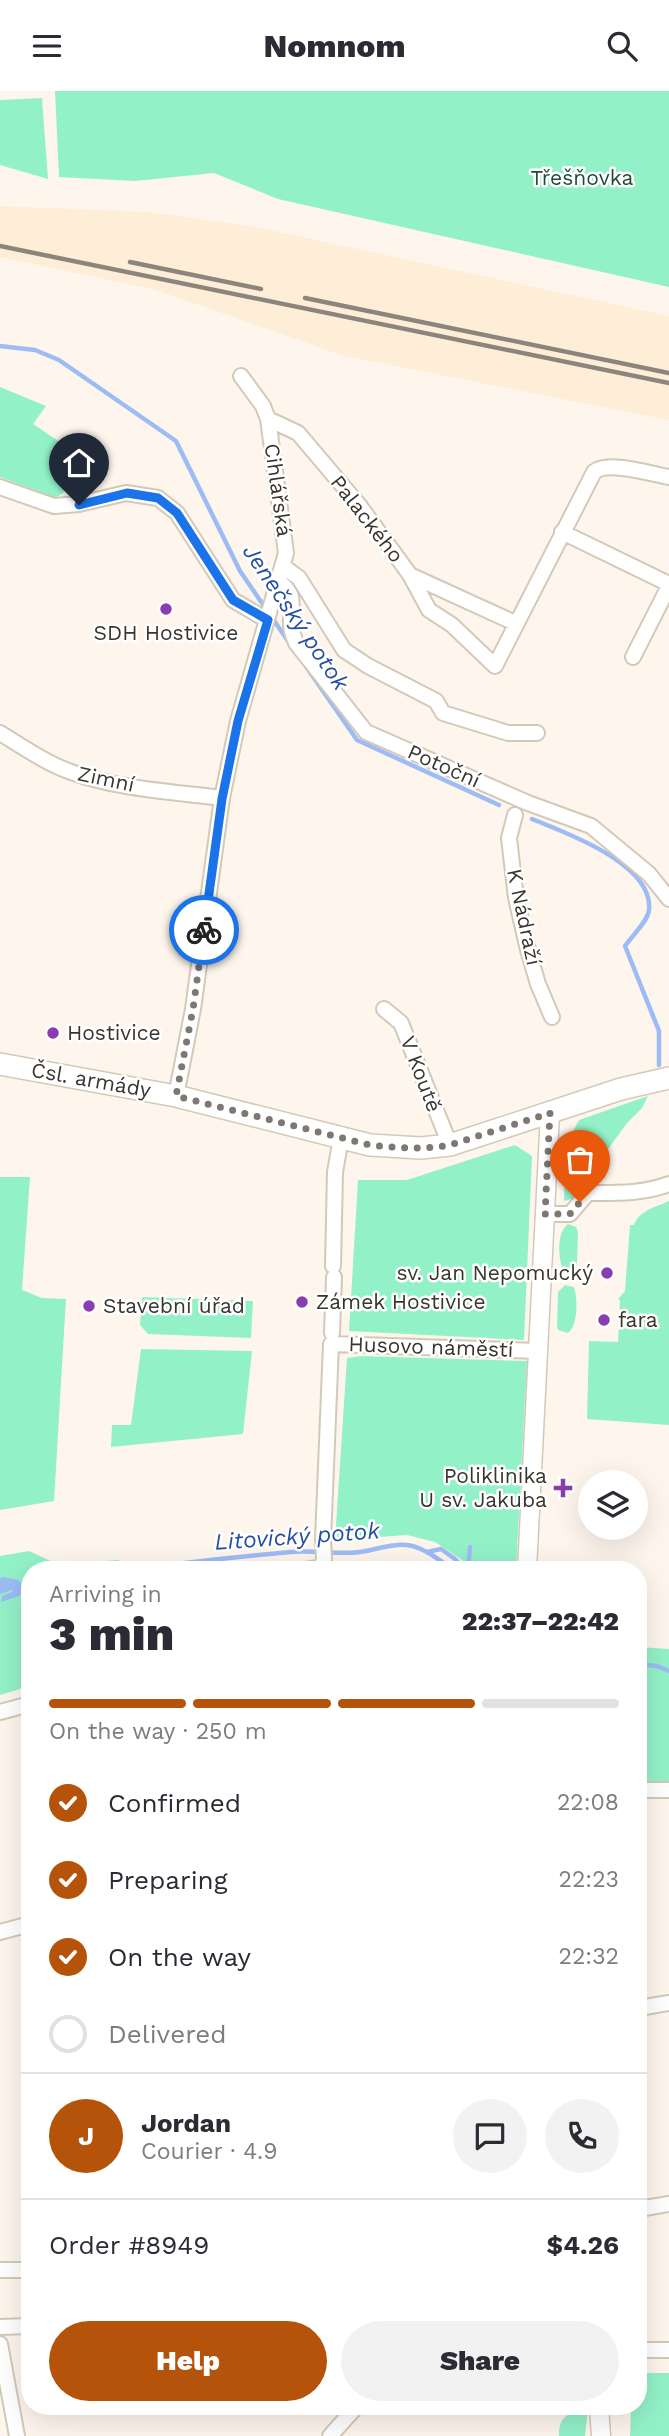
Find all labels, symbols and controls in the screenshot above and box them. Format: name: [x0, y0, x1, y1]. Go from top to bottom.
icon: menu: [28, 27, 66, 65]
text: Nomnom: [264, 27, 405, 65]
icon: search: [603, 27, 641, 65]
park label: Třešňovka: [531, 165, 633, 190]
pin: [49, 433, 109, 505]
street label: Cihlářská: [260, 442, 297, 538]
icon: home: [60, 444, 98, 482]
street label: Palackého: [326, 470, 409, 567]
water label: Jenečský potok: [237, 539, 355, 697]
marker: SDH Hostivice: [158, 601, 174, 617]
place label: SDH Hostivice: [94, 620, 238, 645]
street label: Potoční: [404, 739, 485, 793]
street label: Zimní: [75, 760, 137, 797]
street label: K Nádraží: [502, 866, 547, 968]
courier: [169, 895, 239, 965]
icon: bike: [185, 911, 223, 949]
place label: Hostivice: [67, 1020, 161, 1045]
marker: Hostivice: [45, 1025, 61, 1041]
street label: V Koutě: [396, 1032, 447, 1115]
street label: Čsl. armády: [29, 1057, 153, 1102]
pin: [550, 1130, 610, 1202]
icon: bag: [561, 1141, 599, 1179]
place label: sv. Jan Nepomucký: [396, 1260, 593, 1285]
marker: sv. Jan Nepomucký: [599, 1265, 615, 1281]
place label: Zámek Hostivice: [316, 1289, 486, 1314]
place label: Stavební úřad: [103, 1293, 245, 1318]
marker: Zámek Hostivice: [294, 1294, 310, 1310]
marker: Stavební úřad: [81, 1298, 97, 1314]
place label: fara: [618, 1307, 658, 1332]
marker: fara: [596, 1312, 612, 1328]
street label: Husovo náměstí: [348, 1331, 514, 1362]
place label: Poliklinika U sv. Jakuba: [419, 1463, 547, 1512]
map controls: [578, 1470, 648, 1540]
button: layers: [578, 1470, 648, 1540]
marker: Poliklinika U sv. Jakuba: [553, 1478, 573, 1498]
water label: Litovický potok: [213, 1517, 382, 1556]
text: Arriving in: [49, 1581, 162, 1608]
text: 22:37–22:42: [462, 1606, 619, 1636]
text: 3 min: [49, 1607, 174, 1661]
text: On the way · 250 m: [49, 1718, 267, 1745]
icon: check: [49, 1784, 87, 1822]
text: Confirmed: [108, 1788, 241, 1818]
text: 22:08: [557, 1789, 619, 1816]
icon: check: [49, 1861, 87, 1899]
text: Preparing: [108, 1865, 228, 1895]
text: 22:23: [559, 1866, 619, 1893]
icon: check: [49, 1938, 87, 1976]
text: On the way: [108, 1942, 251, 1972]
text: 22:32: [559, 1943, 619, 1970]
text: Delivered: [108, 2019, 227, 2049]
button: chat: [453, 2099, 527, 2173]
button: phone: [545, 2099, 619, 2173]
text: Jordan: [141, 2108, 231, 2138]
text: J: [78, 2121, 94, 2151]
text: Courier · 4.9: [141, 2138, 277, 2165]
text: Order #8949: [49, 2230, 209, 2260]
text: $4.26: [547, 2230, 619, 2260]
button: Help: [49, 2321, 327, 2401]
button: Share: [341, 2321, 619, 2401]

